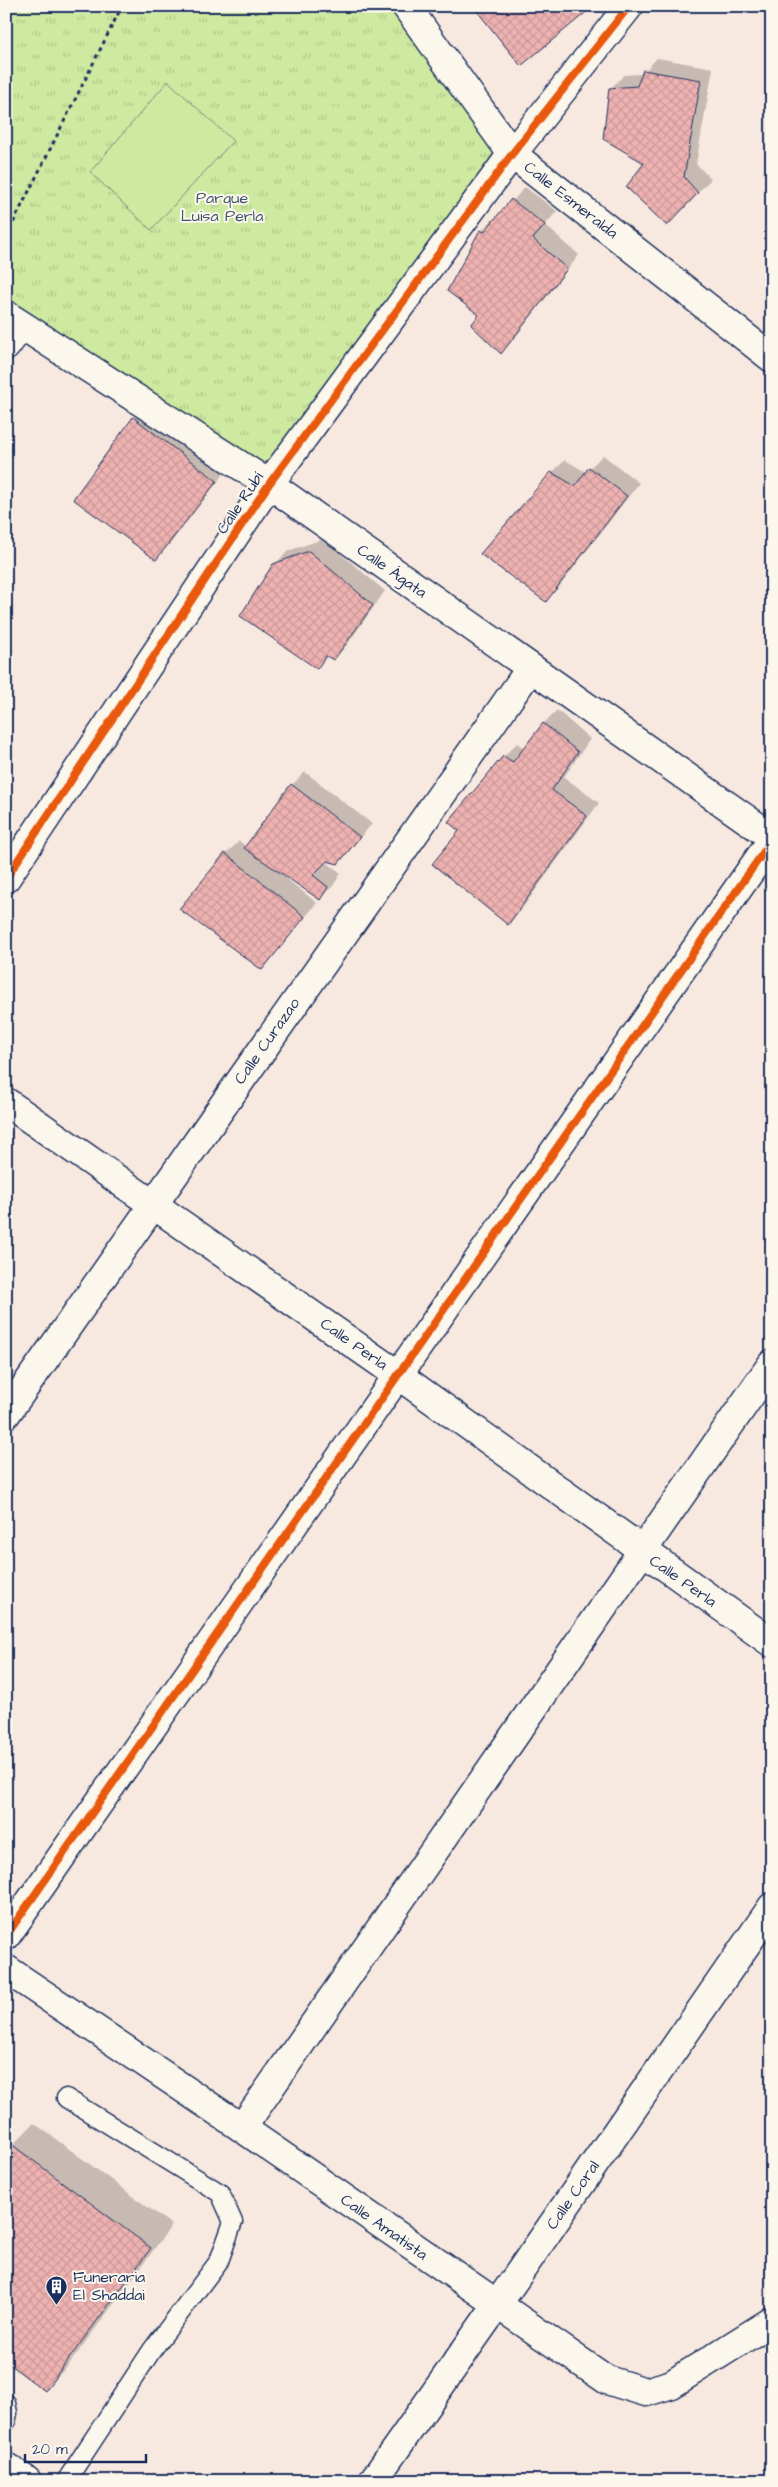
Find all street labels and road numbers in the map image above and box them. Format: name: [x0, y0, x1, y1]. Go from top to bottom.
street label: Calle Esmeralda: [519, 156, 623, 244]
street label: Calle Rubí: [211, 467, 269, 538]
street label: Calle Ágata: [352, 539, 431, 604]
street label: Calle Curazao: [229, 993, 305, 1089]
street label: Calle Perla: [316, 1313, 392, 1375]
street label: Calle Perla: [645, 1550, 721, 1612]
street label: Calle Coral: [541, 2156, 605, 2234]
street label: Calle Amatista: [336, 2189, 432, 2265]

